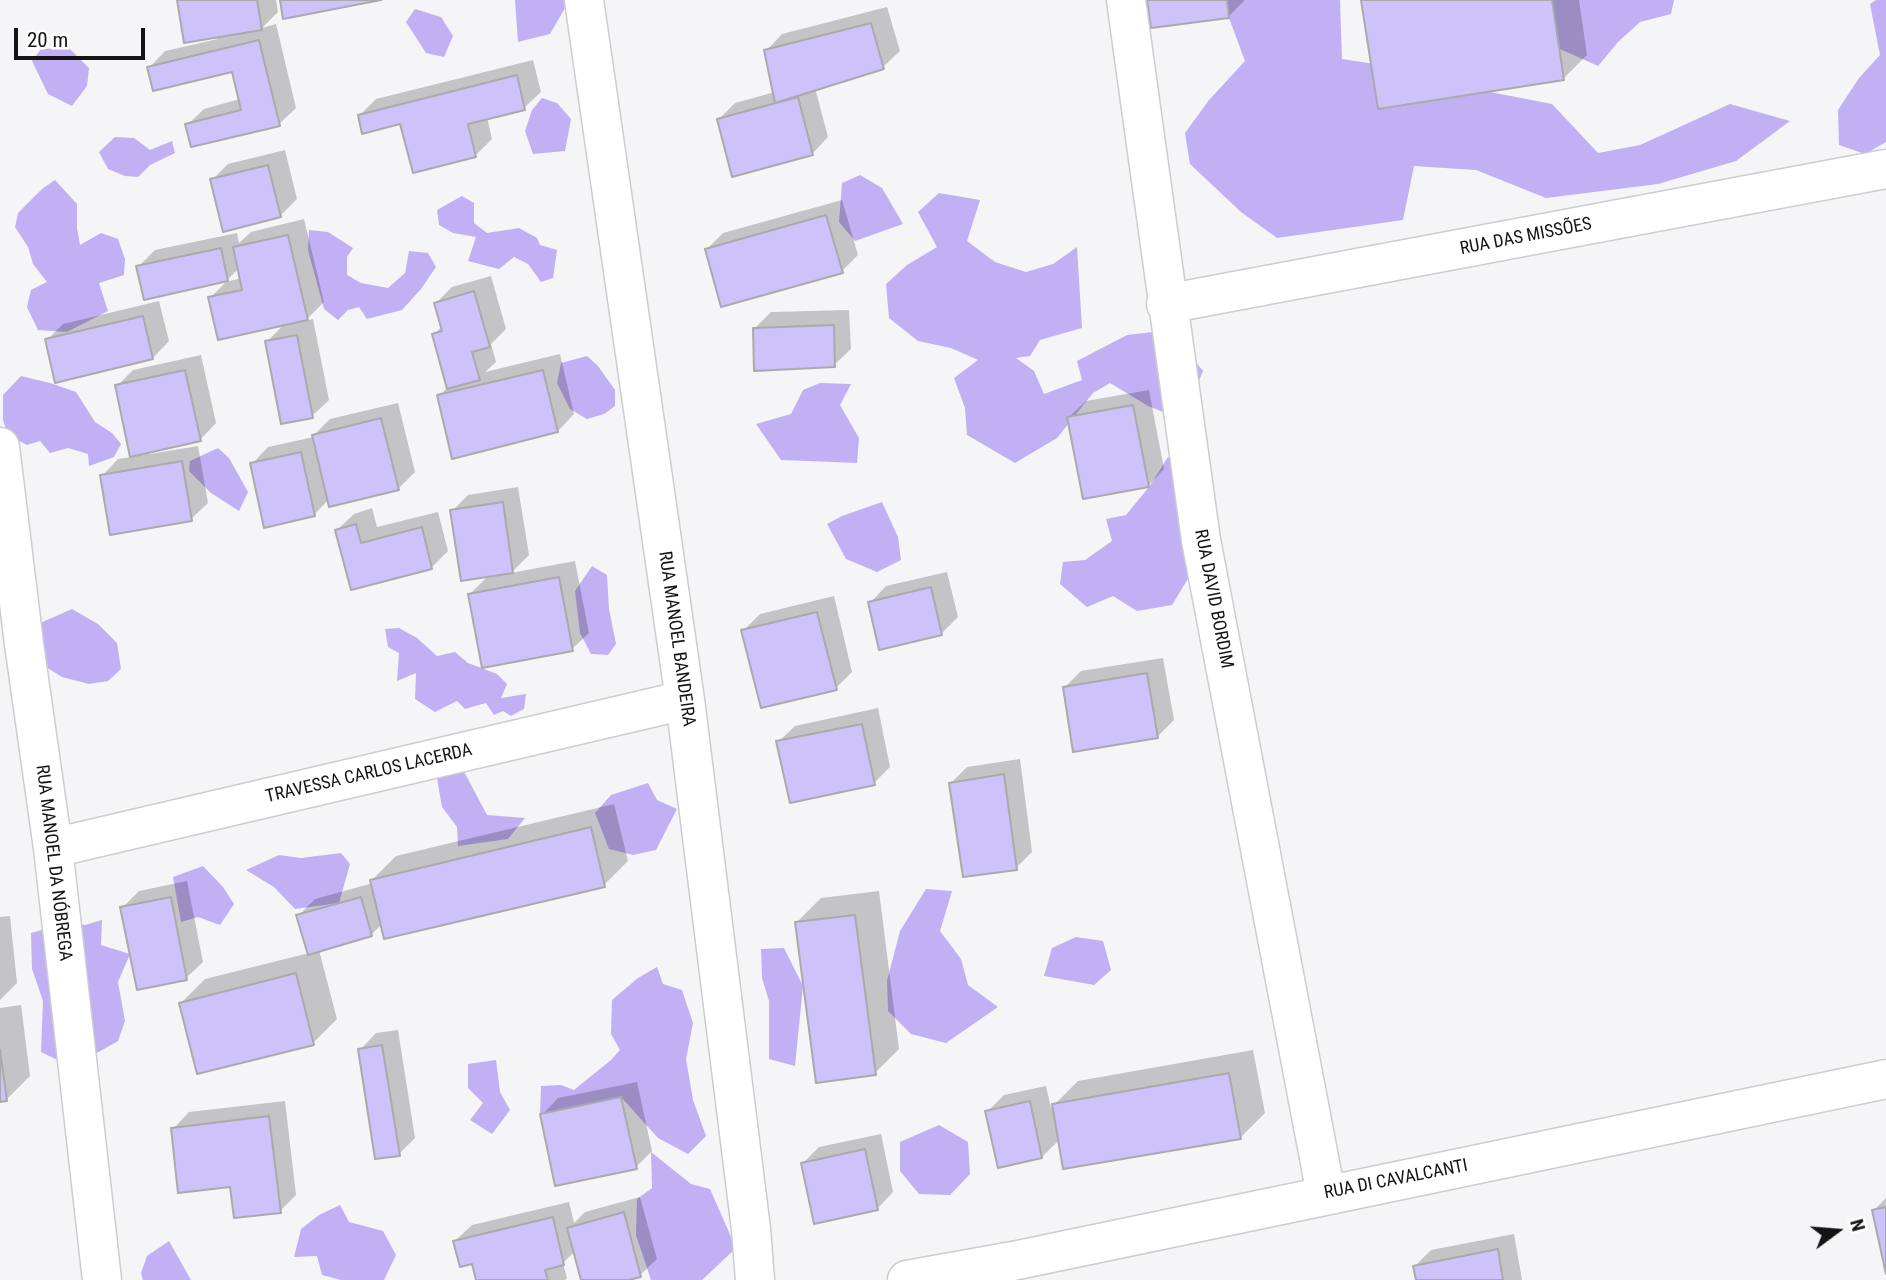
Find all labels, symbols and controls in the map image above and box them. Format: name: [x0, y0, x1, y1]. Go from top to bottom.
scale bar: [18, 14, 149, 58]
text: 20 m: [27, 28, 68, 52]
street label: RUA DAS MISSÕES: [1458, 214, 1594, 260]
street label: RUA DAVID BORDIM: [1189, 528, 1237, 670]
street label: RUA MANOEL BANDEIRA: [653, 550, 699, 728]
street label: TRAVESSA CARLOS LACERDA: [264, 740, 474, 808]
street label: RUA MANOEL DA NÓBREGA: [30, 764, 76, 962]
street label: RUA DI CAVALCANTI: [1322, 1155, 1470, 1205]
north arrow: [1802, 1196, 1872, 1266]
text: N: [1845, 1216, 1870, 1234]

